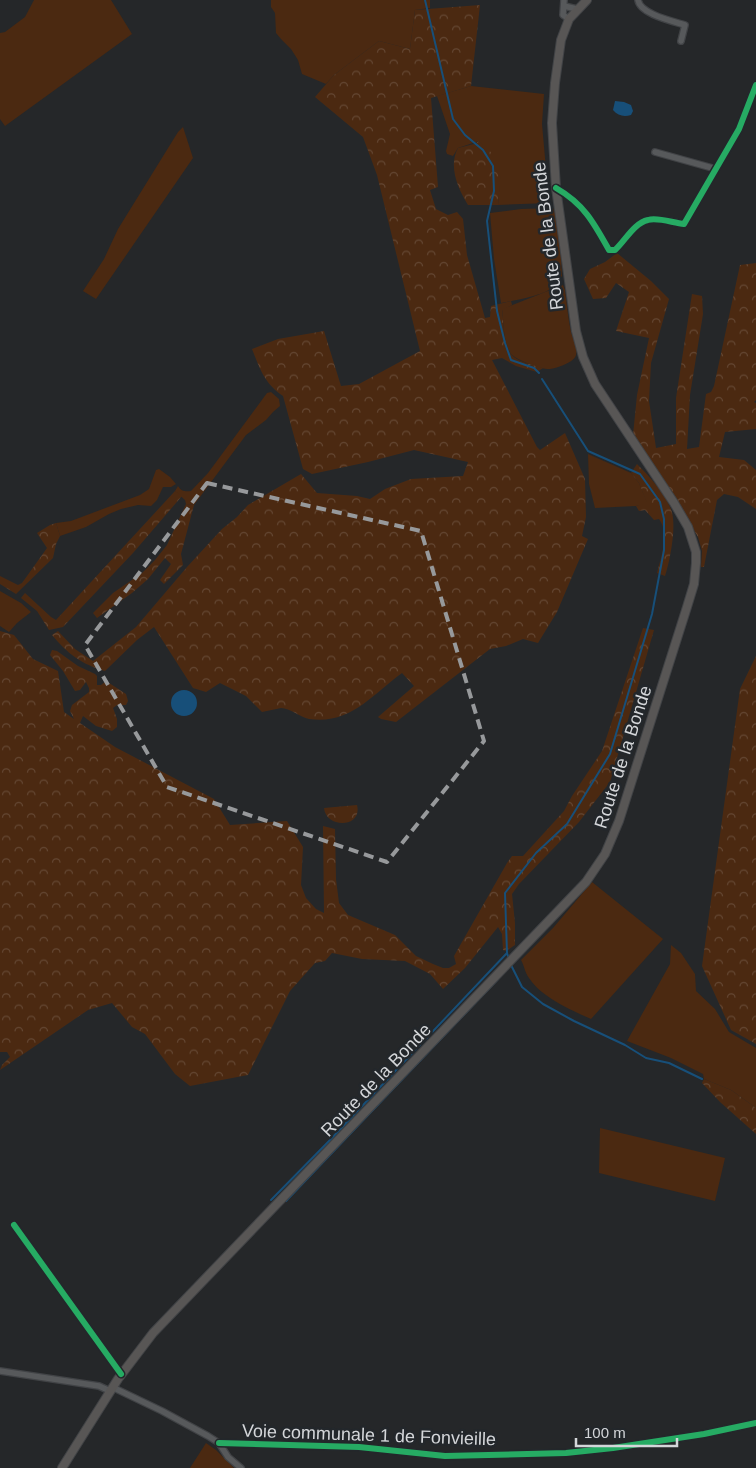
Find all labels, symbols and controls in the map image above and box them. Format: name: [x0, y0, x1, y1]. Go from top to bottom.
street label: Route de la Bonde: [529, 161, 567, 311]
street label: Route de la Bonde: [590, 683, 656, 831]
street label: Route de la Bonde: [317, 1019, 435, 1141]
scale bar: [576, 1416, 677, 1448]
street label: Voie communale 1 de Fonvieille: [242, 1421, 496, 1449]
text: 100 m: [584, 1424, 626, 1441]

